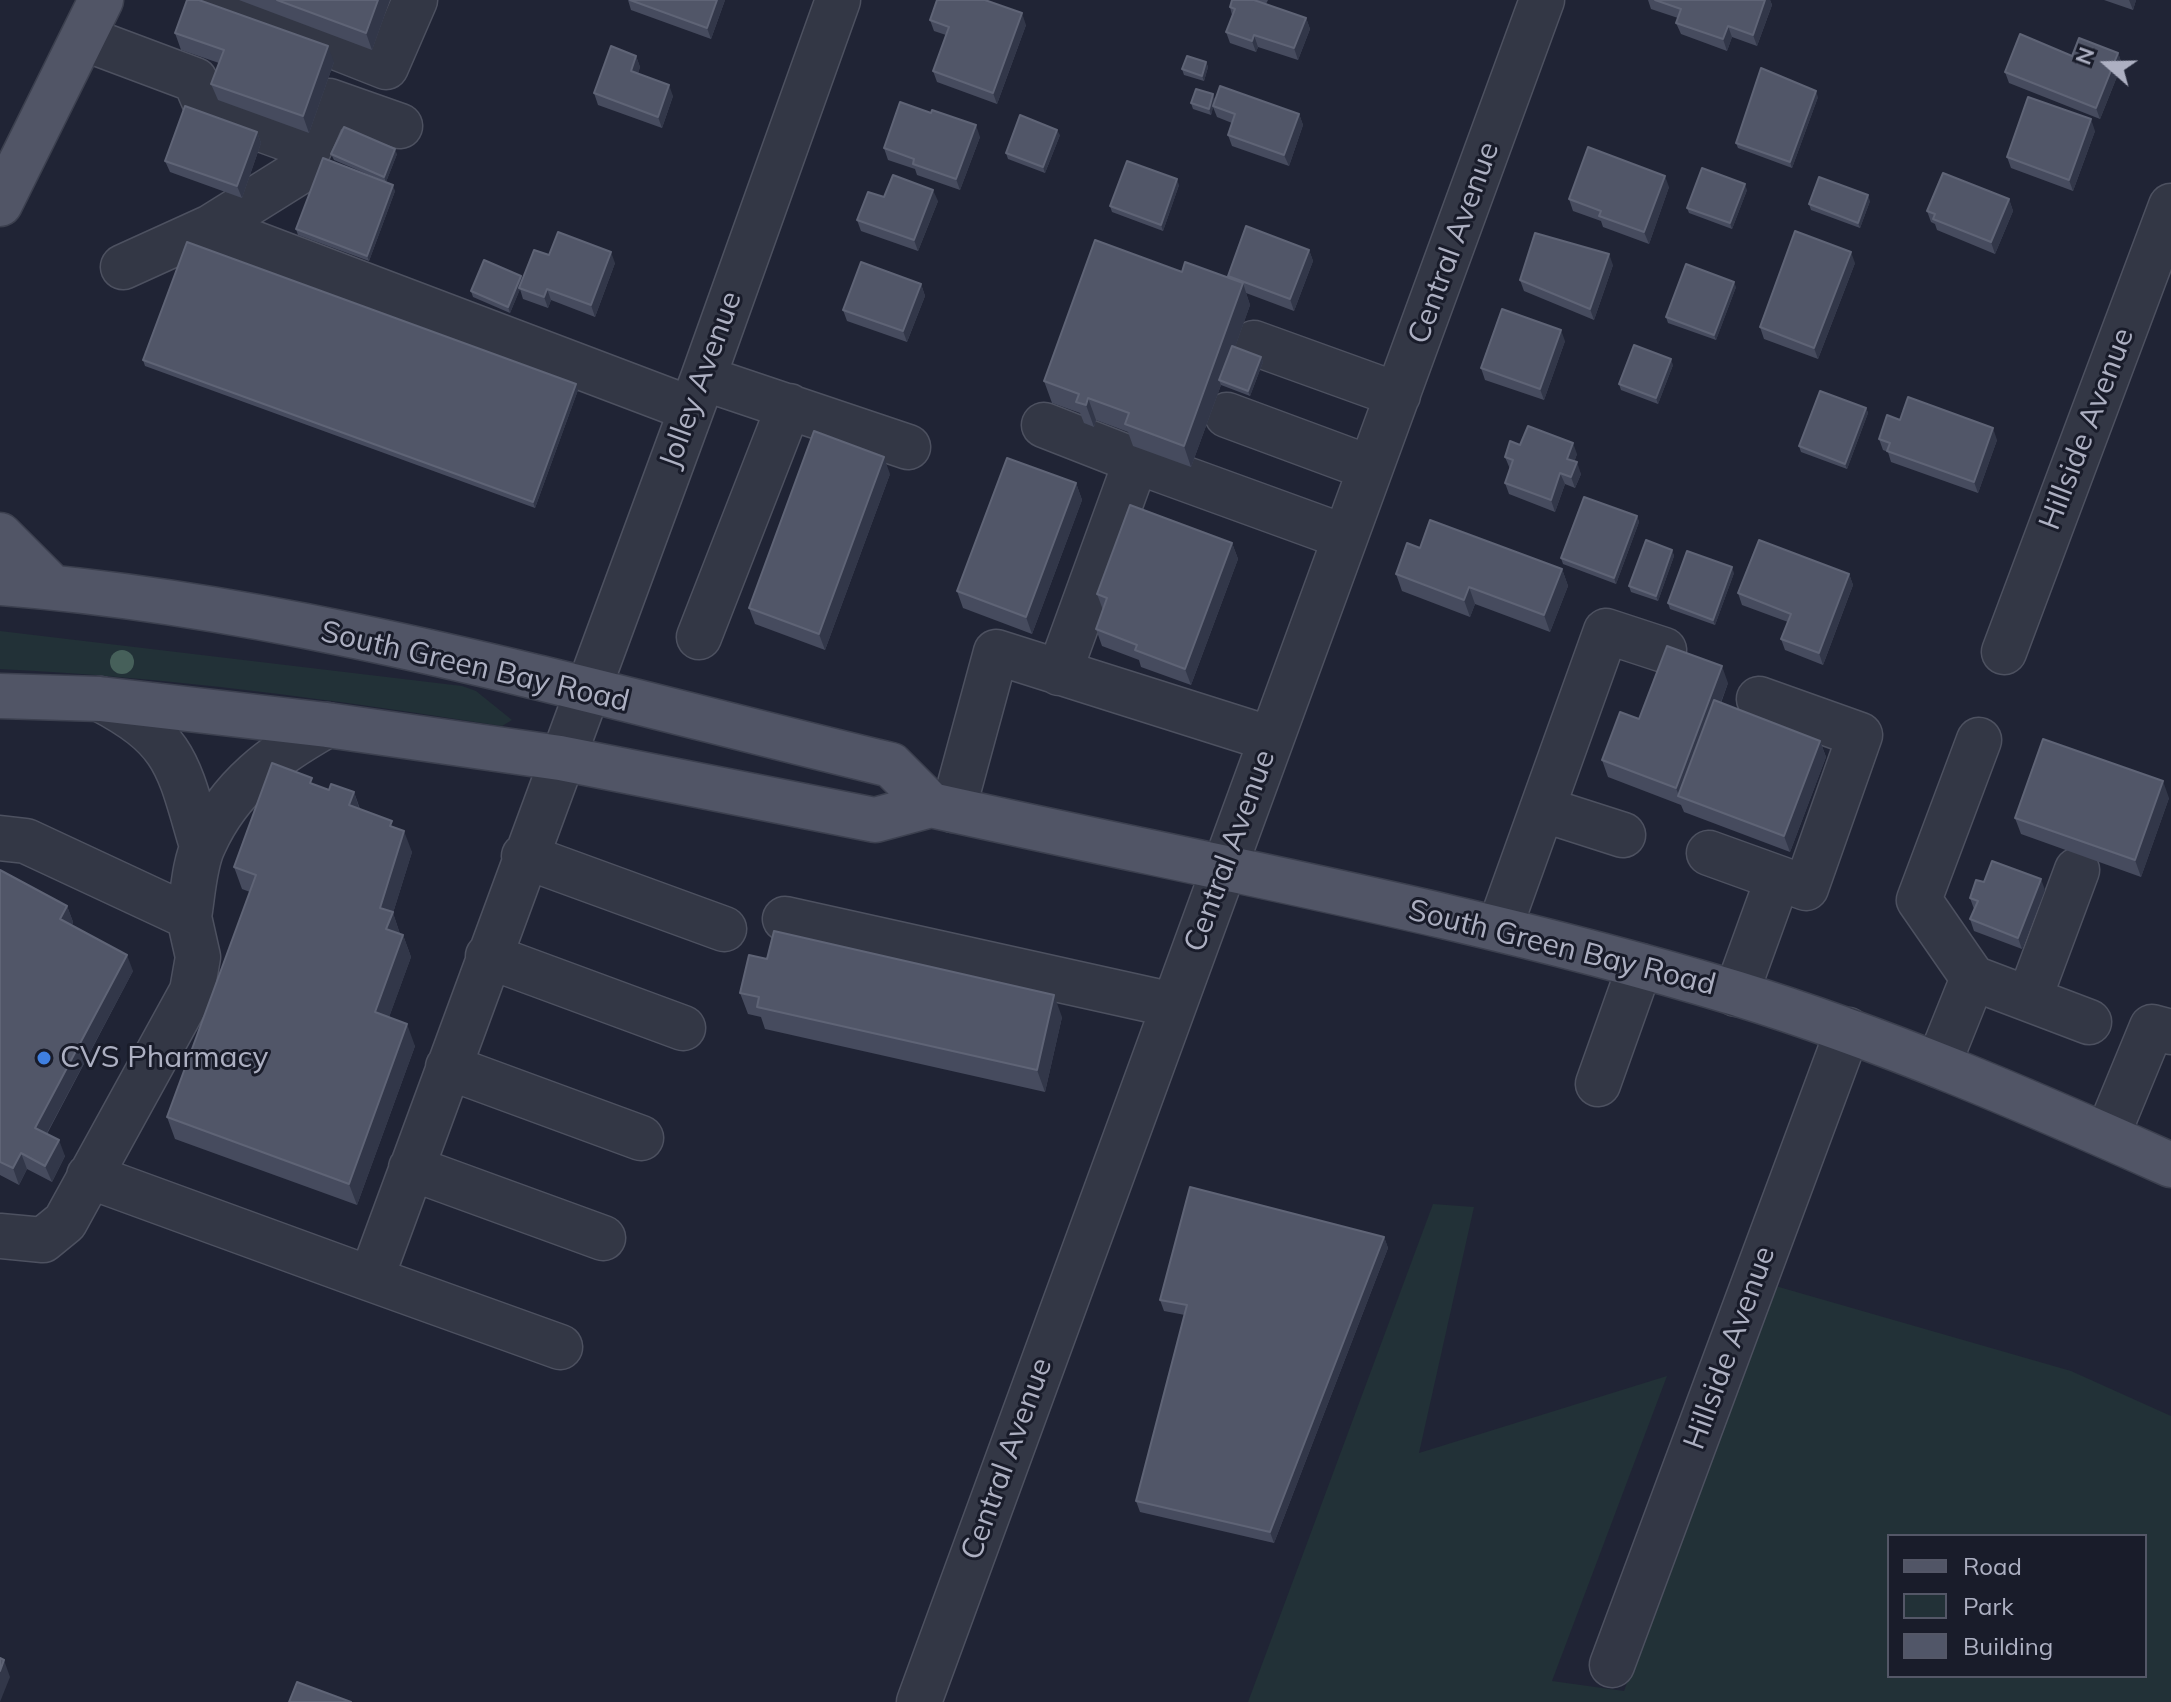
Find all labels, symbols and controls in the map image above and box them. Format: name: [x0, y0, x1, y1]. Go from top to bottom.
north arrow: [2067, 24, 2147, 104]
text: N: [2068, 43, 2100, 68]
street label: Central Avenue: [1401, 137, 1507, 349]
street label: Jolley Avenue: [652, 287, 750, 473]
street label: Hillside Avenue: [2032, 323, 2142, 535]
street label: South Green Bay Road: [317, 614, 633, 720]
street label: Central Avenue: [1177, 745, 1283, 957]
street label: South Green Bay Road: [1405, 892, 1719, 1004]
place label: CVS Pharmacy: [60, 1040, 268, 1076]
marker: CVS Pharmacy: [35, 1049, 53, 1067]
street label: Hillside Avenue: [1677, 1242, 1783, 1454]
street label: Central Avenue: [954, 1353, 1060, 1565]
legend: [1887, 1534, 2147, 1678]
text: Road: [1963, 1551, 2022, 1581]
text: Park: [1963, 1591, 2014, 1621]
text: Building: [1963, 1631, 2053, 1661]

